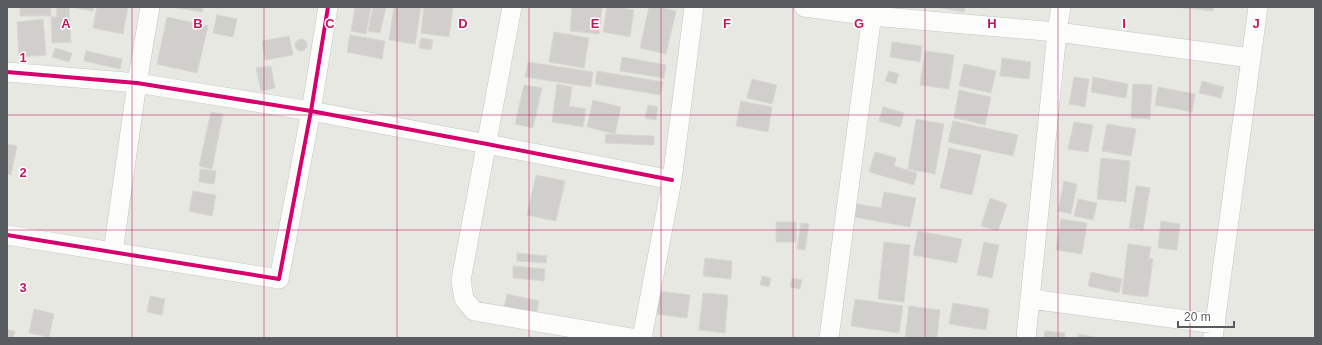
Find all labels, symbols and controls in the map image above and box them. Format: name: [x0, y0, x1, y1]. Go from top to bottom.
text: A: [61, 16, 71, 31]
text: B: [193, 16, 203, 31]
text: C: [325, 16, 335, 31]
text: D: [458, 16, 468, 31]
text: E: [591, 16, 600, 31]
text: F: [723, 16, 731, 31]
text: G: [854, 16, 864, 31]
text: H: [987, 16, 997, 31]
text: I: [1122, 16, 1126, 31]
text: J: [1252, 16, 1260, 31]
text: 1: [19, 50, 27, 65]
text: 2: [19, 165, 27, 180]
text: 3: [19, 280, 27, 295]
scale bar: [1178, 303, 1234, 329]
text: 20 m: [1184, 310, 1211, 324]

